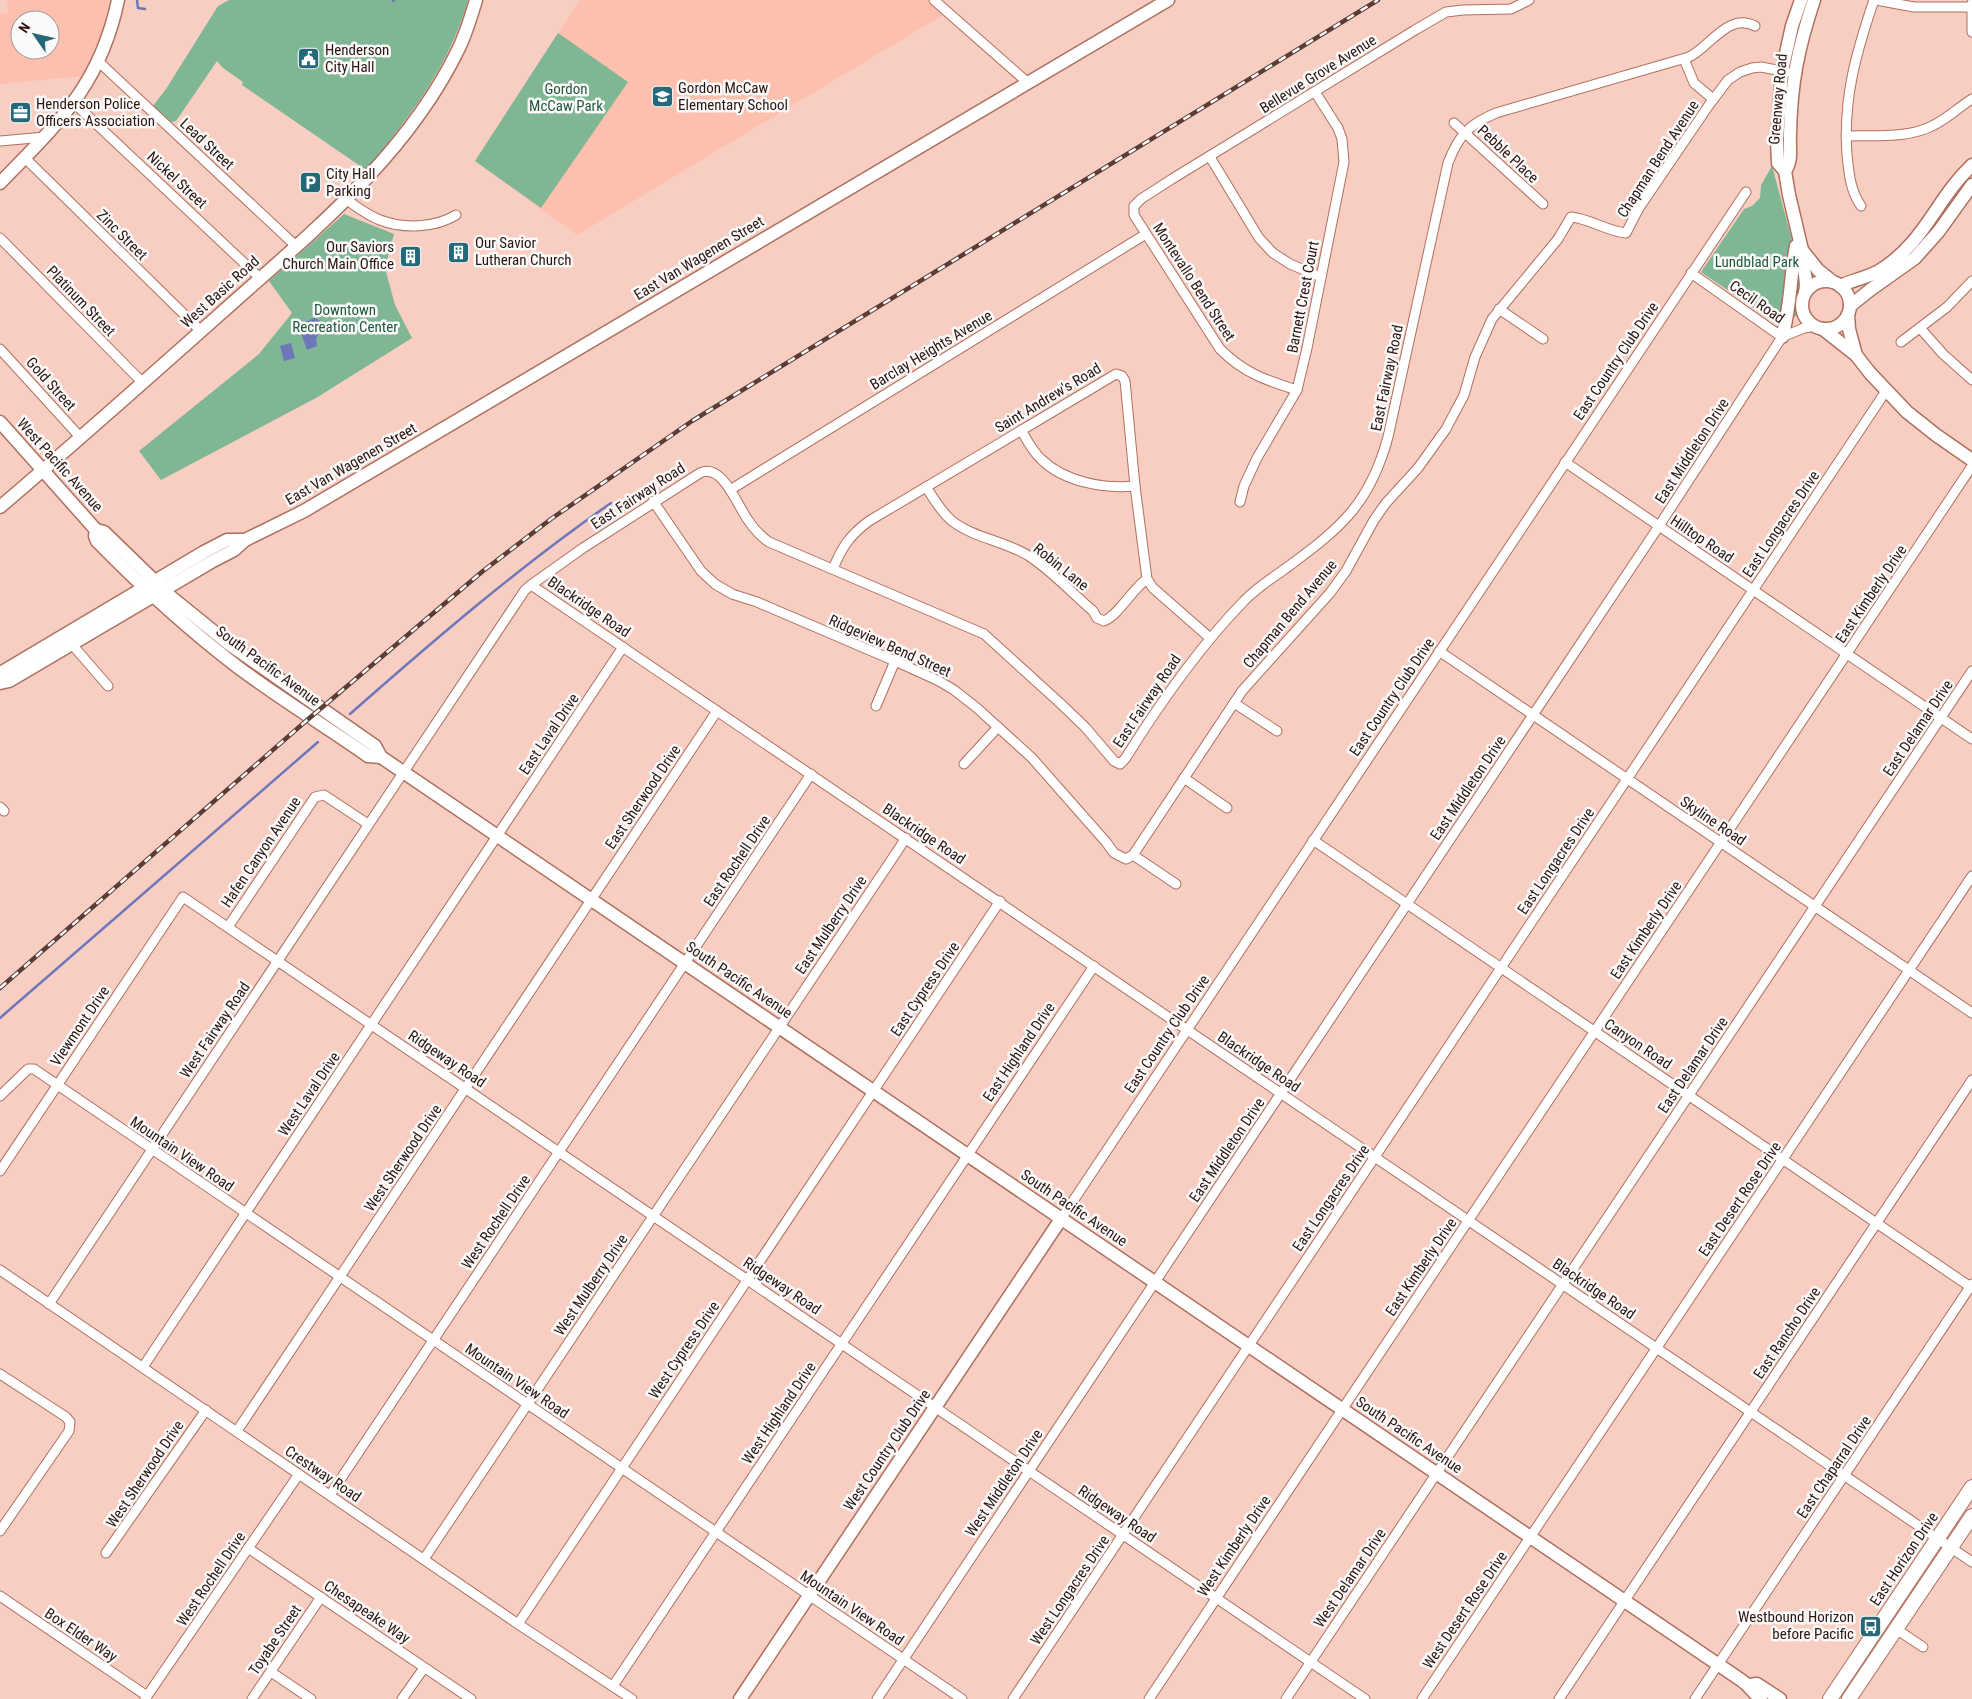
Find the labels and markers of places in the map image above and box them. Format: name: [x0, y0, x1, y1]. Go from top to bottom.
place label: Henderson City Hall: [325, 41, 389, 76]
public building icon: Henderson City Hall: [297, 47, 321, 71]
place label: Gordon McCaw Elementary School: [678, 79, 788, 114]
school or university icon: Gordon McCaw Elementary School: [650, 85, 674, 109]
place label: Henderson Police Officers Association: [36, 95, 155, 130]
office icon: Henderson Police Officers Association: [8, 101, 32, 125]
place label: City Hall Parking: [326, 165, 375, 200]
parking icon: City Hall Parking: [298, 171, 322, 195]
place label: Our Savior Lutheran Church: [475, 234, 572, 269]
place label: Our Saviors Church Main Office: [282, 238, 394, 273]
building icon: Our Savior Lutheran Church: [447, 240, 471, 264]
building icon: Our Saviors Church Main Office: [398, 244, 422, 268]
place label: Westbound Horizon before Pacific: [1738, 1608, 1854, 1643]
bus stop icon: Westbound Horizon before Pacific: [1858, 1614, 1882, 1638]

